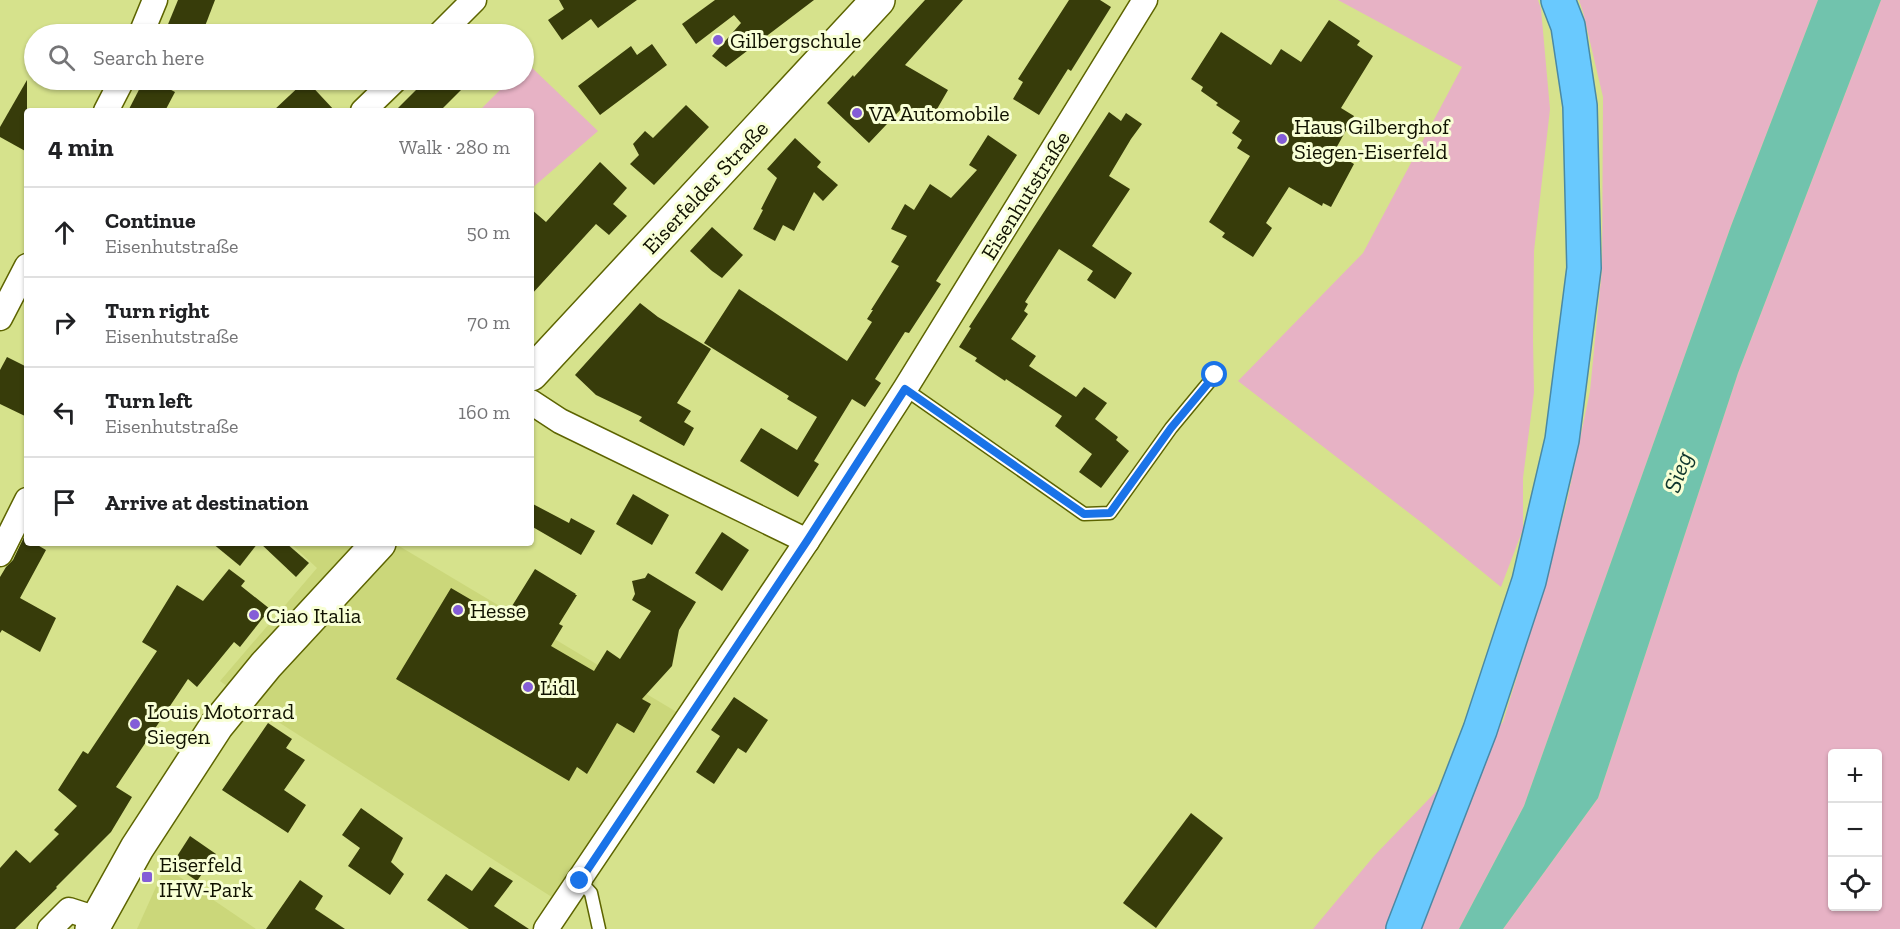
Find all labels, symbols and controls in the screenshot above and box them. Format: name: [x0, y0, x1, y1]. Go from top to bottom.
search box: [24, 24, 534, 90]
place label: Gilbergschule: [730, 27, 861, 54]
marker: Gilbergschule: [711, 33, 725, 47]
icon: search: [45, 41, 78, 74]
text: Search here: [93, 44, 204, 71]
place label: VA Automobile: [868, 100, 1010, 127]
marker: VA Automobile: [850, 106, 864, 120]
place label: Haus Gilberghof Siegen-Eiserfeld: [1294, 113, 1451, 165]
street label: Eiserfelder Straße: [637, 115, 774, 259]
street label: Eisenhutstraße: [975, 126, 1076, 265]
text: 4 min: [48, 131, 114, 163]
marker: Haus Gilberghof Siegen-Eiserfeld: [1275, 132, 1289, 146]
text: Walk · 280 m: [399, 135, 510, 159]
text: Continue: [105, 207, 196, 234]
icon: ahead: [48, 216, 81, 249]
text: 50 m: [466, 220, 510, 244]
text: Eisenhutstraße: [105, 234, 239, 258]
text: Turn right: [105, 297, 209, 324]
icon: right: [48, 306, 81, 339]
text: 70 m: [467, 310, 510, 334]
text: Eisenhutstraße: [105, 324, 239, 348]
route start: [1201, 361, 1227, 387]
text: Turn left: [105, 387, 192, 414]
icon: left: [48, 396, 81, 429]
text: 160 m: [458, 400, 510, 424]
text: Eisenhutstraße: [105, 414, 239, 438]
water label: Sieg: [1657, 447, 1698, 496]
icon: arrive: [48, 486, 81, 519]
text: Arrive at destination: [105, 489, 308, 516]
place label: Hesse: [470, 597, 526, 624]
place label: Ciao Italia: [266, 602, 362, 629]
marker: Hesse: [451, 603, 465, 617]
marker: Ciao Italia: [247, 608, 261, 622]
place label: Lidl: [540, 674, 576, 701]
marker: Lidl: [521, 680, 535, 694]
place label: Louis Motorrad Siegen: [147, 698, 294, 750]
marker: Louis Motorrad Siegen: [128, 717, 142, 731]
map controls: [1828, 749, 1882, 911]
button: +: [1828, 749, 1882, 803]
button: −: [1828, 803, 1882, 857]
place label: Eiserfeld IHW-Park: [159, 851, 254, 903]
button: locate: [1828, 857, 1882, 911]
route end: [566, 867, 592, 893]
marker: Eiserfeld IHW-Park: [140, 870, 154, 884]

